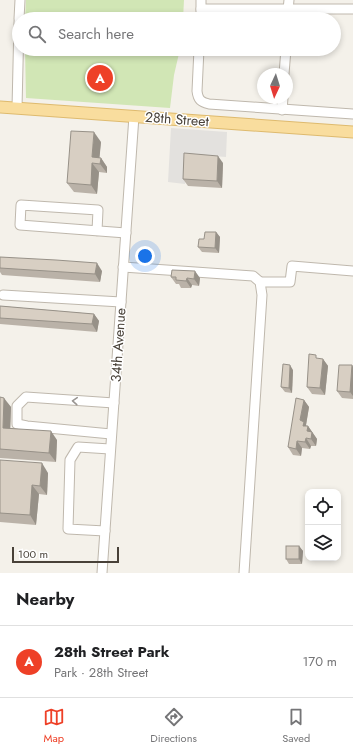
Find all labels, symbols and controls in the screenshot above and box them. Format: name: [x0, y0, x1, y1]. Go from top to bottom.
search box: [12, 12, 341, 56]
icon: search: [26, 23, 48, 45]
text: Search here: [58, 23, 134, 45]
pin: A: [87, 63, 113, 93]
north arrow: [257, 68, 293, 104]
street label: 28th Street: [144, 107, 210, 131]
your location: [135, 246, 155, 266]
street label: 34th Avenue: [105, 307, 131, 383]
one-way arrow: [72, 396, 78, 405]
map controls: [305, 489, 341, 561]
button: locate: [305, 489, 341, 525]
button: layers: [305, 525, 341, 561]
scale bar: [12, 545, 119, 564]
text: 100 m: [18, 546, 48, 562]
text: Nearby: [16, 587, 74, 611]
text: 28th Street Park: [54, 641, 169, 663]
text: A: [24, 652, 34, 671]
text: 170 m: [302, 652, 337, 671]
text: Park · 28th Street: [54, 663, 148, 682]
tab: Map: [43, 706, 65, 746]
tab: Directions: [150, 706, 197, 746]
tab: Saved: [282, 706, 310, 746]

